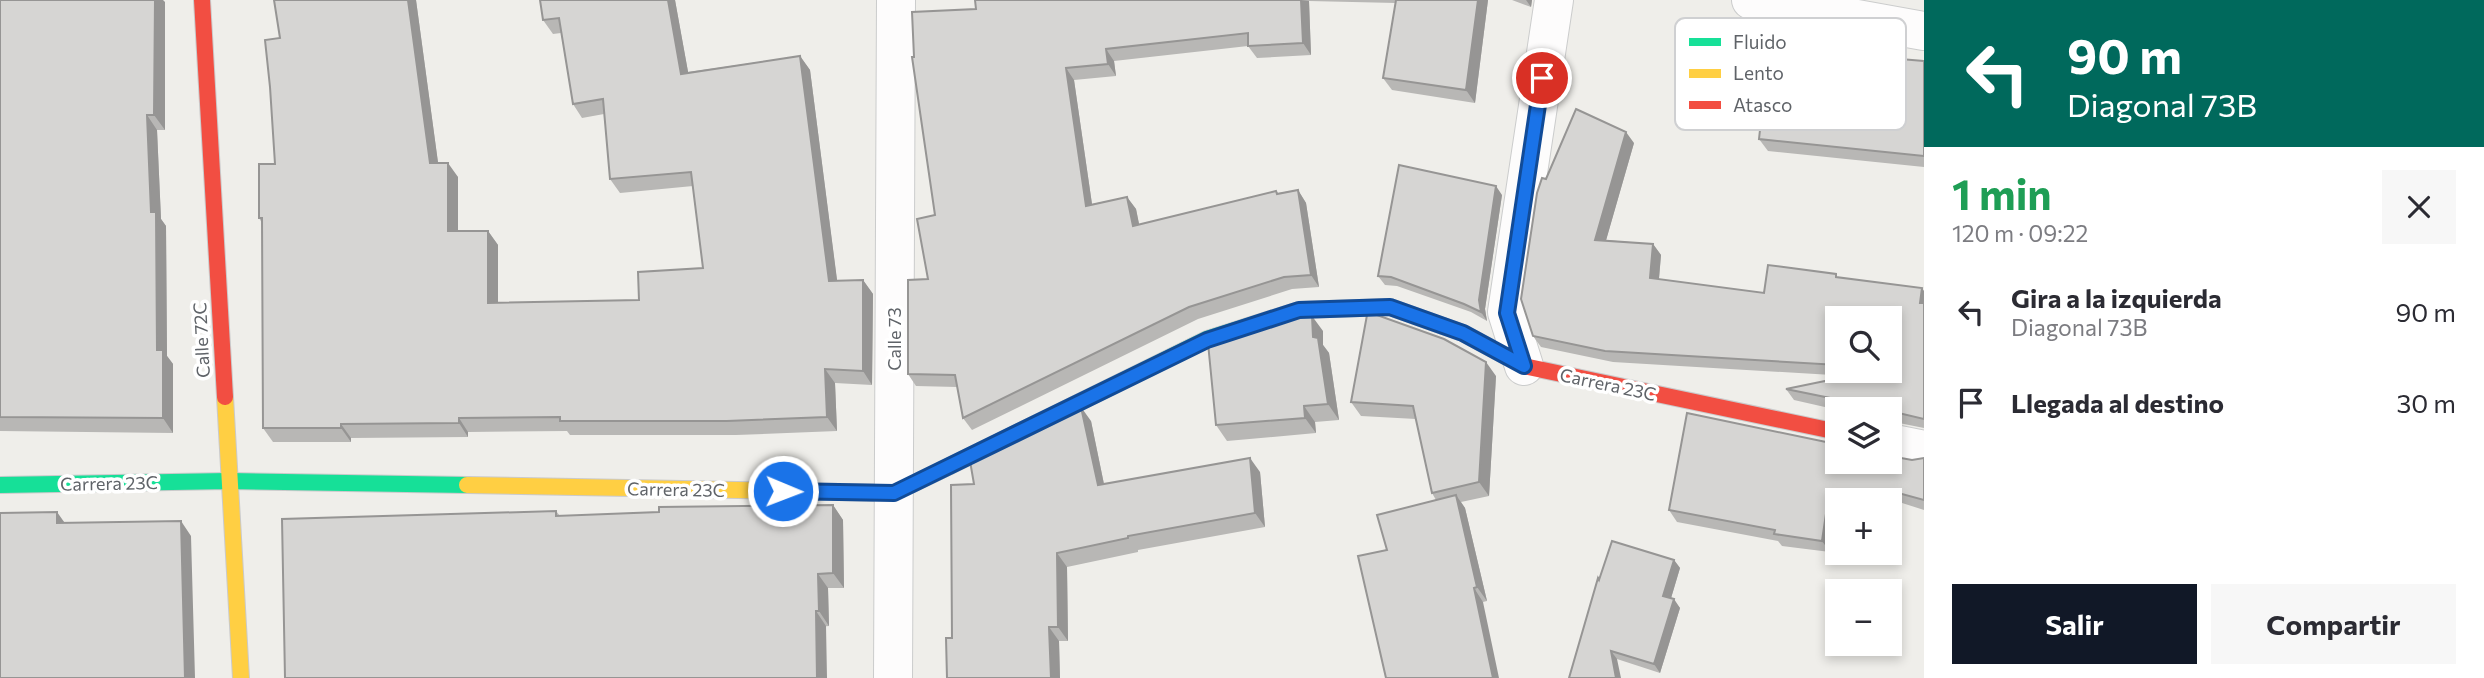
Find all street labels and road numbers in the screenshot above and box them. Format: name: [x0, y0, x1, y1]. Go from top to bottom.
street label: Calle 72C: [188, 302, 214, 378]
street label: Calle 73: [883, 307, 905, 371]
street label: Carrera 23C: [1558, 363, 1658, 405]
street label: Carrera 23C: [60, 471, 158, 495]
street label: Carrera 23C: [627, 477, 725, 501]

